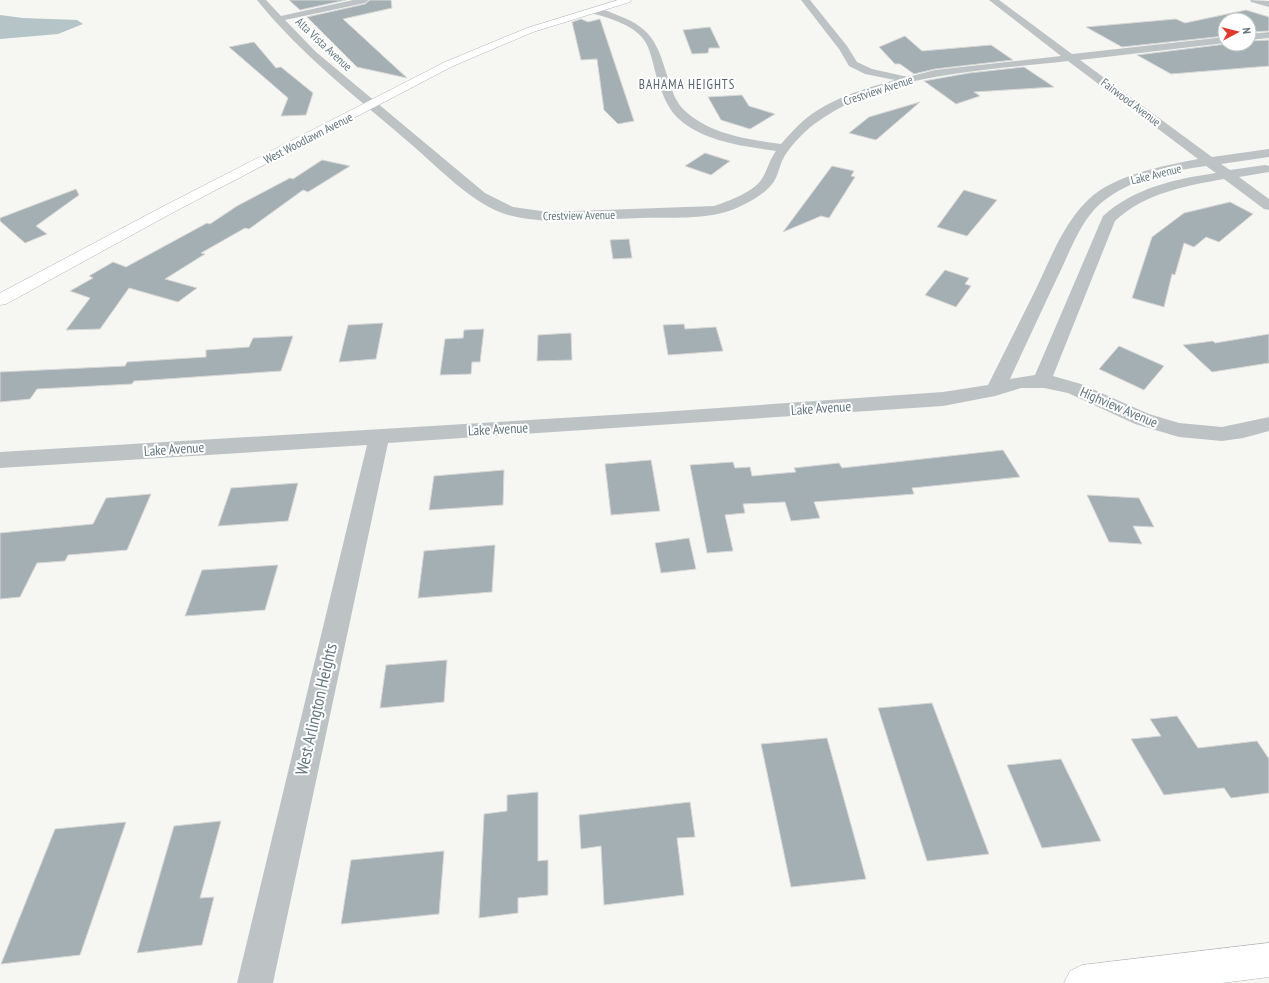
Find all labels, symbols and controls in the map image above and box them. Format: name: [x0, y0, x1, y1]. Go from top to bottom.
north arrow: [1217, 12, 1257, 52]
street label: Alta Vista Avenue: [293, 14, 355, 74]
text: N: [1240, 27, 1254, 35]
street label: Crestview Avenue: [841, 72, 915, 108]
street label: Fairwood Avenue: [1098, 75, 1164, 129]
district label: BAHAMA HEIGHTS: [639, 76, 735, 93]
street label: West Woodlawn Avenue: [261, 109, 355, 167]
street label: Lake Avenue: [1129, 160, 1183, 188]
street label: Crestview Avenue: [543, 207, 615, 223]
street label: Highview Avenue: [1077, 383, 1161, 432]
street label: Lake Avenue: [790, 397, 852, 419]
street label: Lake Avenue: [467, 418, 529, 440]
street label: Lake Avenue: [143, 438, 205, 460]
street label: West Arlington Heights: [290, 641, 342, 777]

